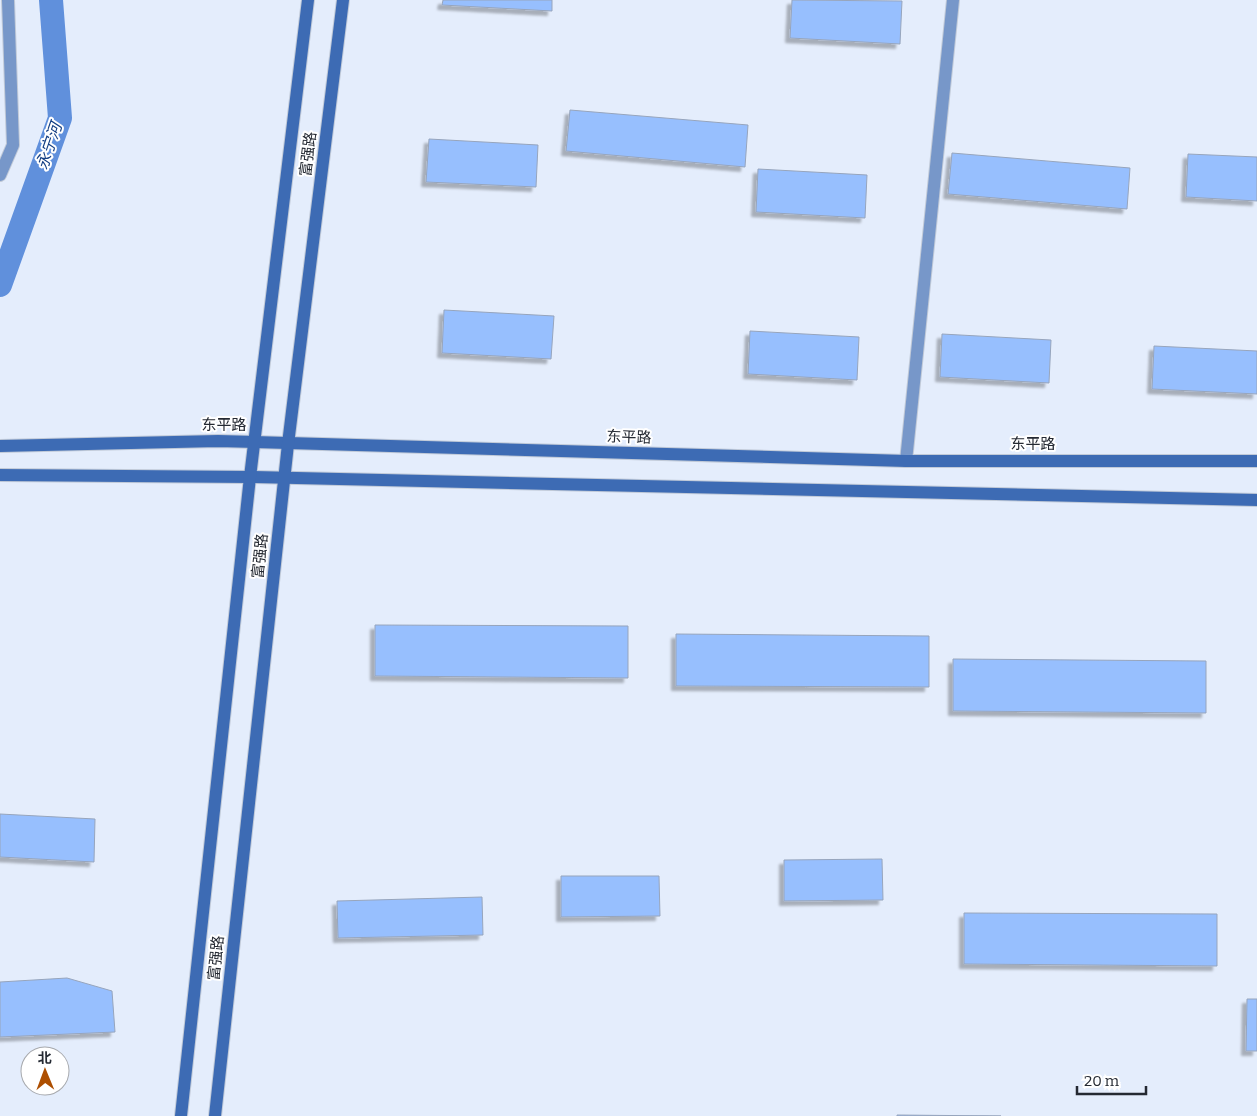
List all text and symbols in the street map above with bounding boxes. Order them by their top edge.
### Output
water label: 永宁河 [32,117,67,172]
street label: 富强路 [296,131,320,177]
street label: 东平路 [201,416,247,434]
street label: 东平路 [606,427,652,447]
street label: 东平路 [1010,435,1056,453]
street label: 富强路 [249,533,271,579]
street label: 富强路 [205,935,227,981]
north arrow [20,1046,70,1096]
text: 北 [38,1050,52,1067]
scale bar [1077,1064,1146,1096]
text: 20 m [1084,1072,1120,1090]

